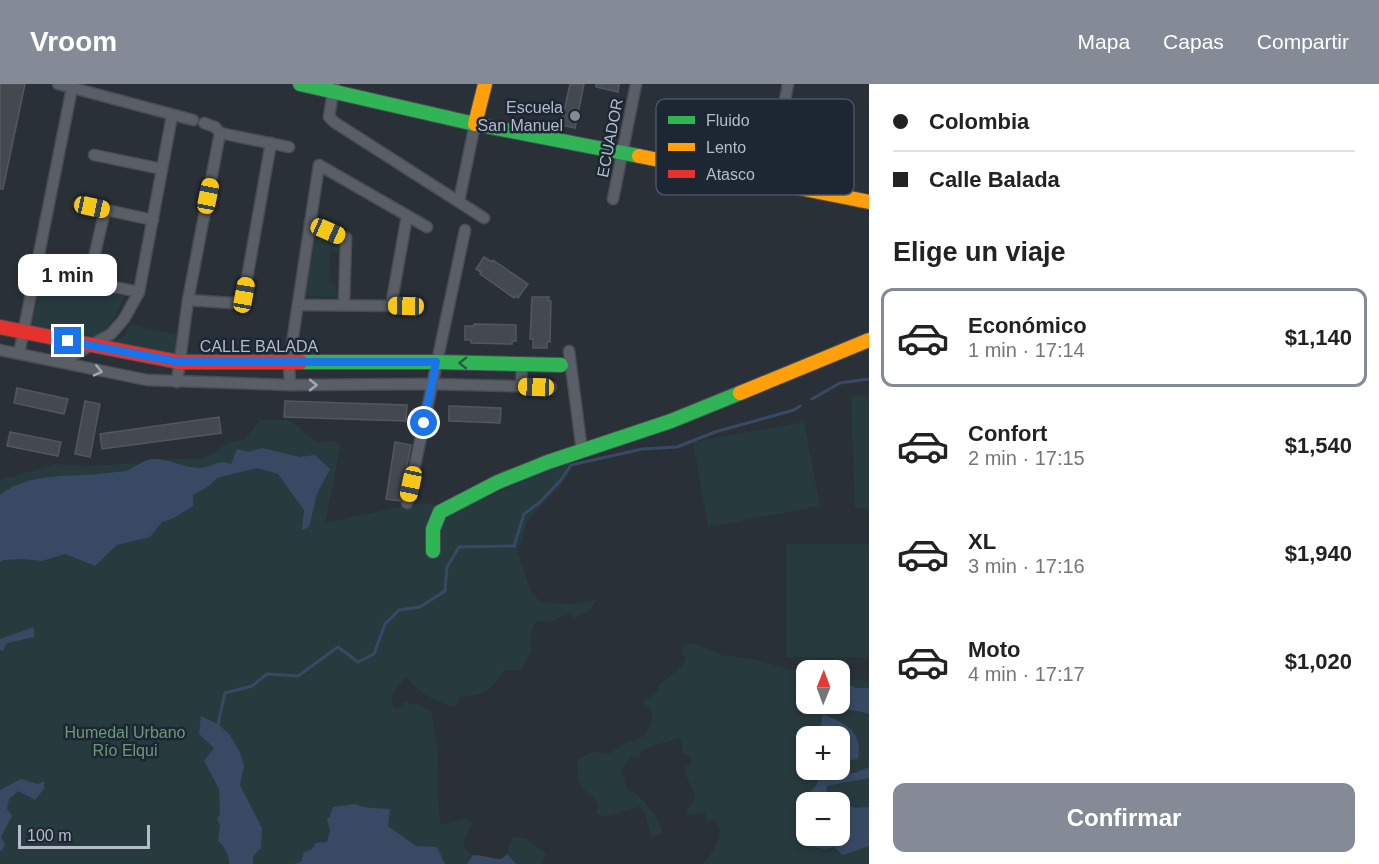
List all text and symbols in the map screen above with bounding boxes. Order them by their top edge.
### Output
text: Vroom [30,26,117,57]
text: Mapa [1078,30,1130,53]
text: Capas [1163,30,1224,53]
text: Compartir [1257,30,1349,53]
street label: ECUADOR [594,97,626,179]
place label: Escuela San Manuel [478,99,563,134]
legend [656,99,854,195]
marker: Escuela San Manuel [568,109,582,123]
text: Colombia [929,109,1029,134]
text: Fluido [706,112,750,129]
text: Lento [706,139,746,156]
text: Atasco [706,166,755,183]
text: Calle Balada [929,167,1060,192]
car [196,177,220,215]
car [73,194,111,220]
car [308,215,348,247]
text: Elige un viaje [893,237,1066,267]
callout: 1 min [19,254,118,296]
text: 1 min [41,264,94,286]
car [232,276,256,314]
car [388,297,424,315]
icon: car [896,311,950,365]
text: Económico [968,313,1087,338]
text: $1,140 [1285,325,1352,350]
route end [54,327,81,354]
street label: CALLE BALADA [200,338,318,355]
text: 1 min · 17:14 [968,339,1085,361]
one-way arrow [459,356,468,369]
one-way arrow [93,363,103,376]
car [518,377,554,397]
one-way arrow [309,378,318,391]
route start [410,409,437,436]
icon: car [896,419,950,473]
text: Confort [968,421,1047,446]
text: $1,540 [1285,433,1352,458]
text: 2 min · 17:15 [968,447,1085,469]
car [398,465,424,503]
icon: car [896,527,950,581]
text: XL [968,529,996,554]
text: $1,940 [1285,541,1352,566]
text: 3 min · 17:16 [968,555,1085,577]
icon: car [896,635,950,689]
text: Moto [968,637,1021,662]
text: $1,020 [1285,649,1352,674]
north arrow [796,660,850,714]
map controls [796,660,850,846]
text: 4 min · 17:17 [968,663,1085,685]
park label: Humedal Urbano Río Elqui [65,724,186,759]
button: + [796,726,850,780]
button: Confirmar [893,783,1355,852]
button: − [796,792,850,846]
scale bar [18,822,150,850]
text: 100 m [27,827,71,844]

